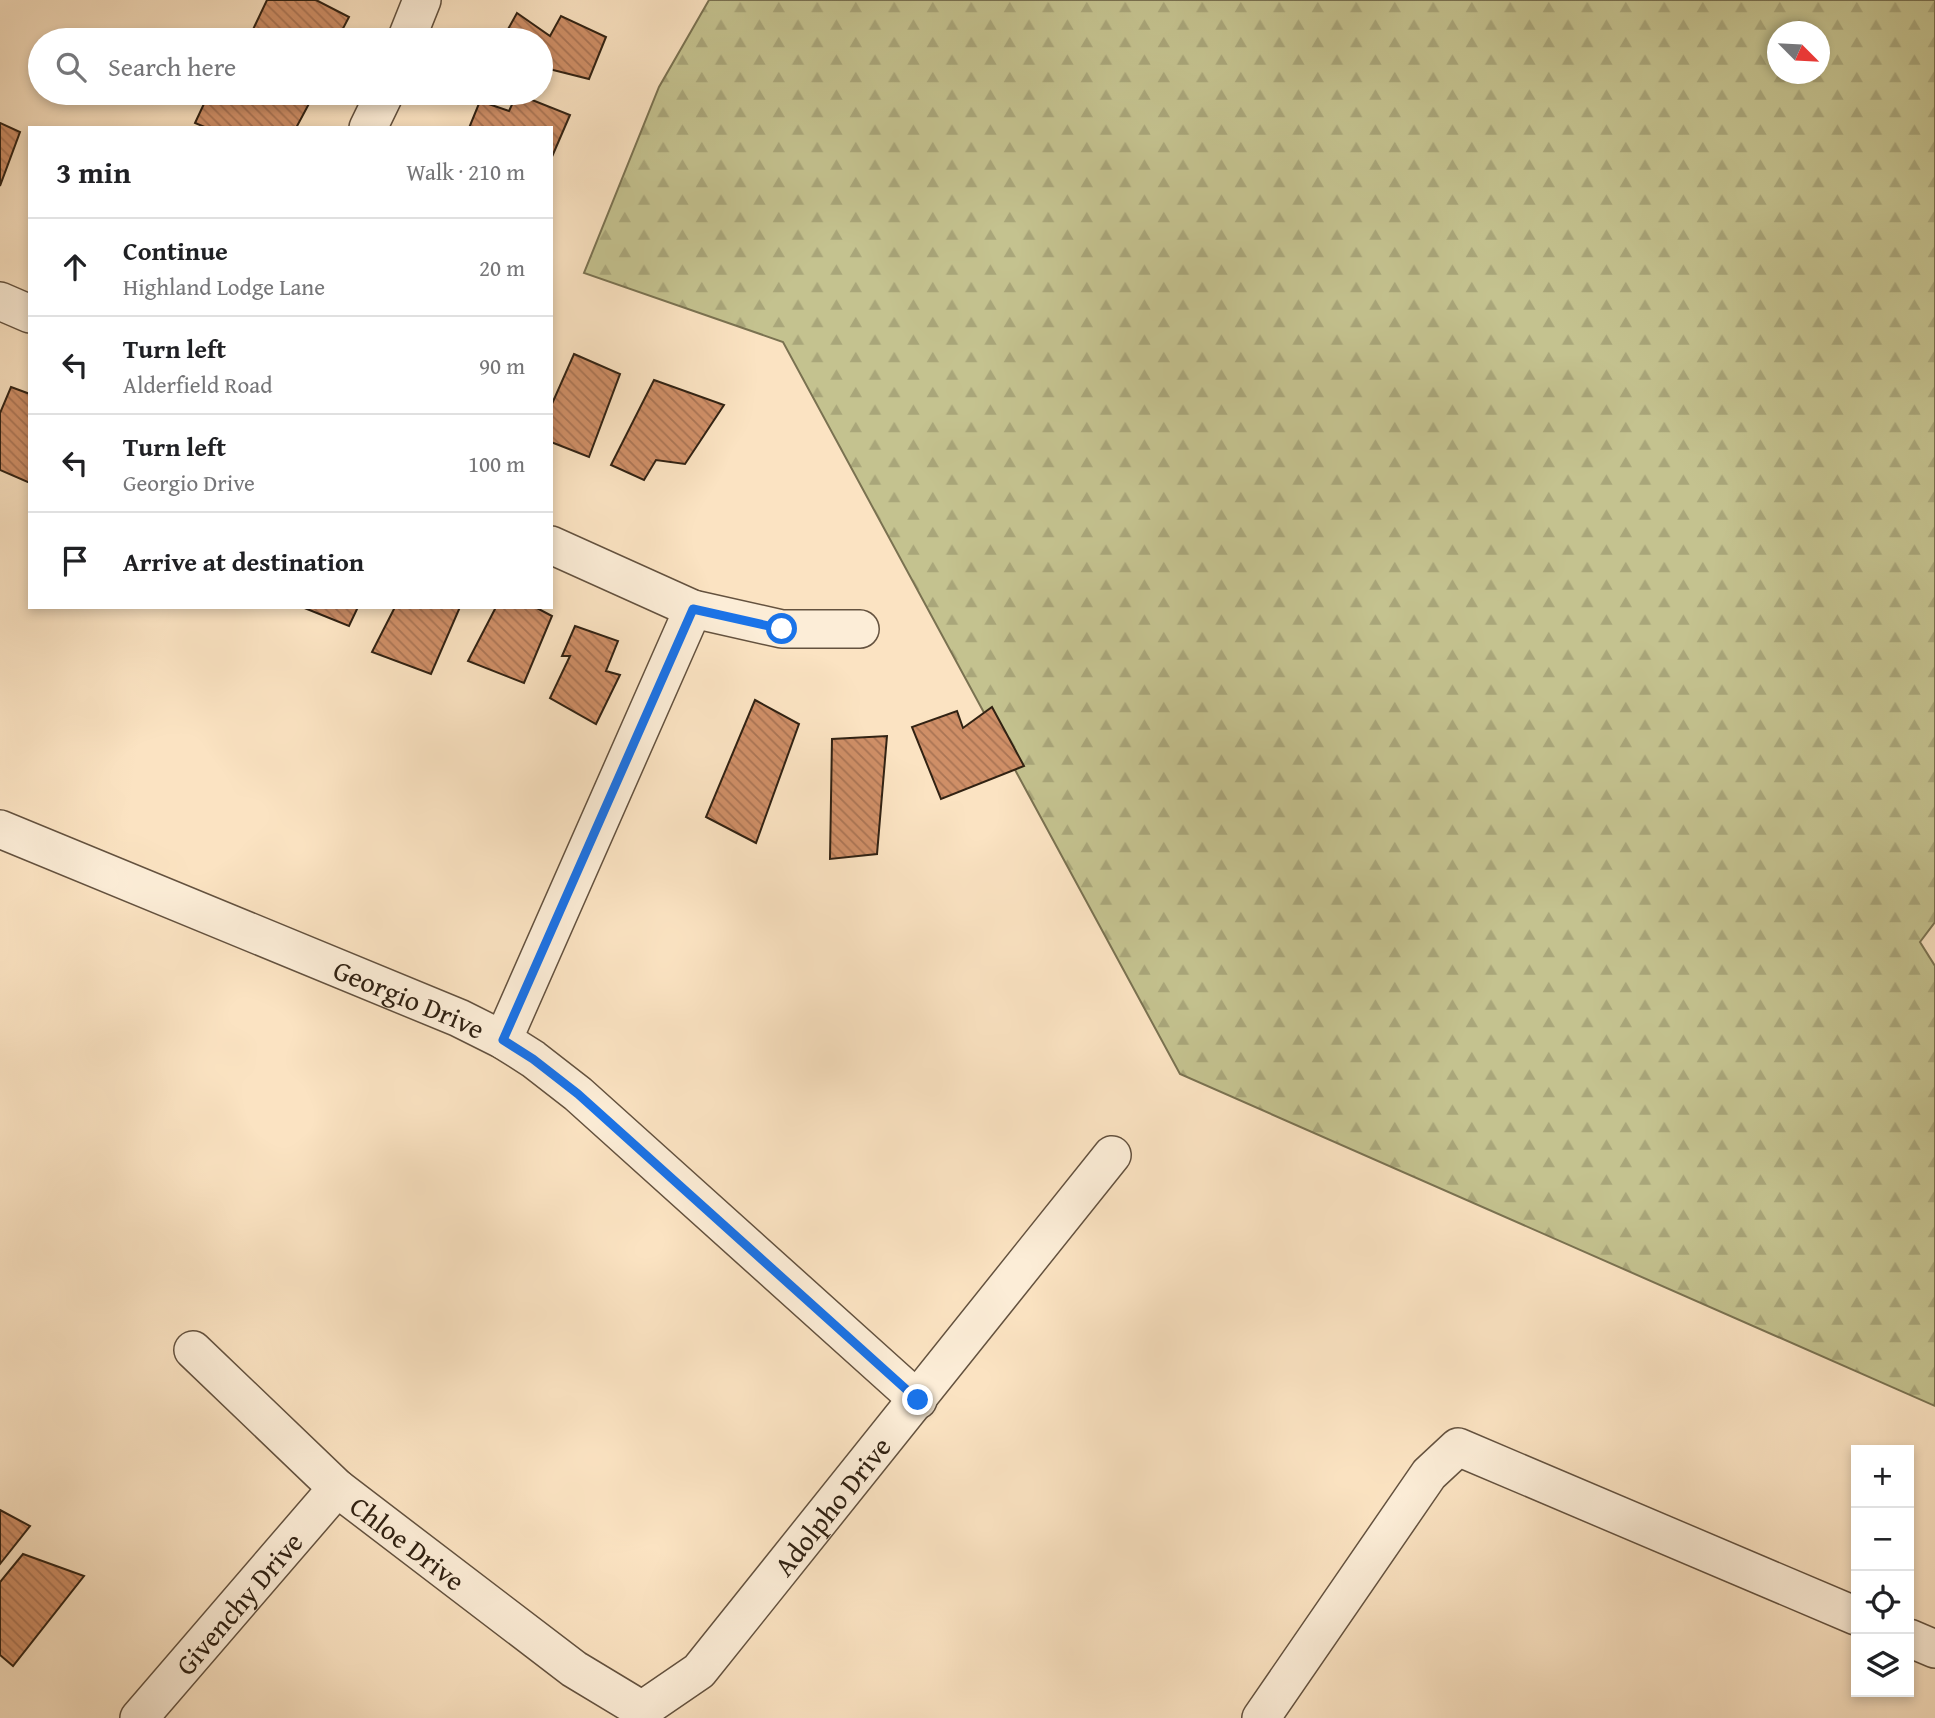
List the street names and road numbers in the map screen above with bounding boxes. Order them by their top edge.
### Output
street label: Georgio Drive [328,948,492,1048]
street label: Adolpho Drive [763,1427,900,1584]
street label: Chloe Drive [342,1485,474,1600]
street label: Givenchy Drive [165,1522,312,1683]

